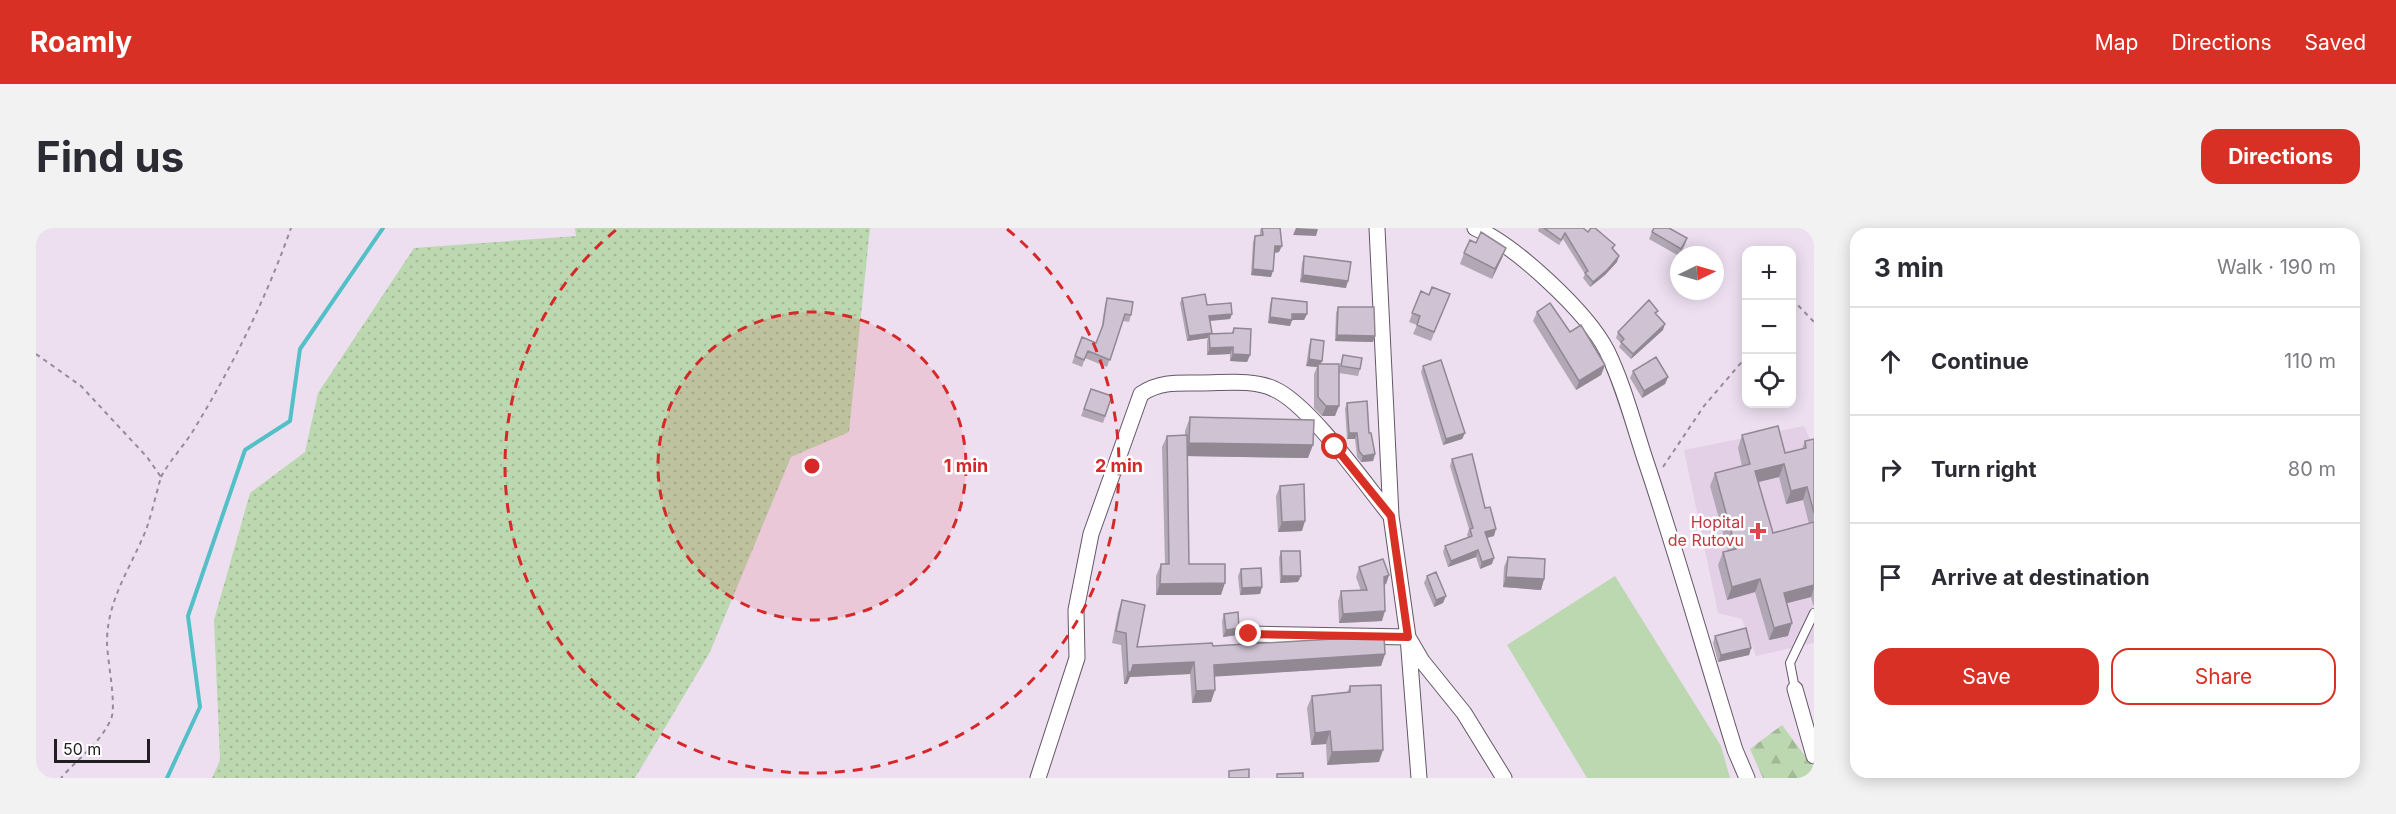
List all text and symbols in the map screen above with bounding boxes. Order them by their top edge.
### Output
text: Roamly [30,25,132,59]
text: Map [2095,30,2138,55]
text: Directions [2171,30,2272,55]
text: Saved [2305,30,2366,55]
button: Directions [2201,129,2360,184]
text: Find us [36,131,184,182]
north arrow [1670,246,1724,300]
map controls [1742,246,1796,408]
button: + [1742,246,1796,300]
text: 3 min [1874,252,1944,283]
text: Walk · 190 m [2217,255,2336,279]
button: − [1742,300,1796,354]
icon: ahead [1874,345,1907,378]
text: Continue [1931,348,2029,374]
text: 110 m [2284,349,2336,373]
button: locate [1742,354,1796,408]
route start [1321,433,1347,459]
icon: right [1874,453,1907,486]
text: 1 min [944,455,988,476]
text: 2 min [1095,455,1143,476]
centre of rings [802,456,822,476]
text: Turn right [1931,456,2037,482]
text: 80 m [2288,457,2336,481]
place label: Hopital de Rutovu [1668,512,1744,550]
marker: Hopital de Rutovu [1749,522,1767,540]
icon: arrive [1874,561,1907,594]
text: Arrive at destination [1931,564,2150,590]
route end [1235,620,1261,646]
button: Save [1874,648,2099,705]
button: Share [2111,648,2336,705]
scale bar [54,736,150,764]
text: 50 m [63,739,101,759]

